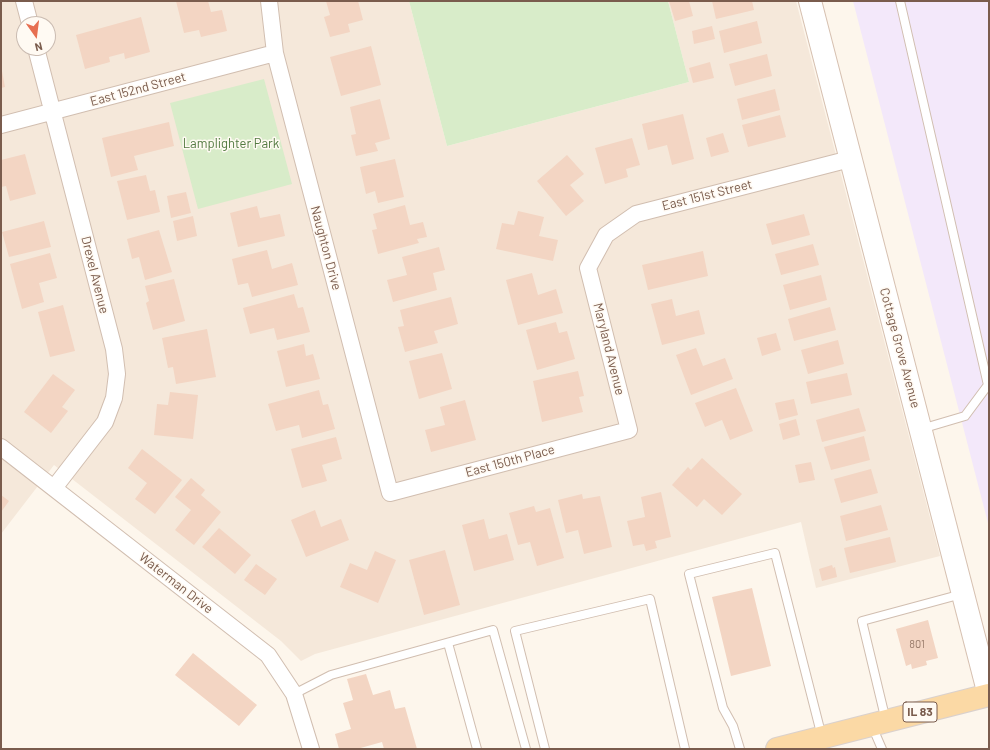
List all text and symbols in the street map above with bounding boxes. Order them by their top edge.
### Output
north arrow [16,16,56,56]
text: N [34,40,44,54]
street label: East 152nd Street [88,69,188,109]
park label: Lamplighter Park [183,136,279,152]
street label: East 151st Street [660,176,754,214]
street label: Naughton Drive [307,204,345,292]
street label: Drexel Avenue [78,235,112,315]
street label: Cottage Grove Avenue [876,286,924,410]
street label: Maryland Avenue [590,301,628,397]
street label: East 150th Place [464,442,556,480]
street label: Waterman Drive [136,549,216,617]
house number: 801 [909,637,925,651]
road number: IL 83 [903,702,937,722]

